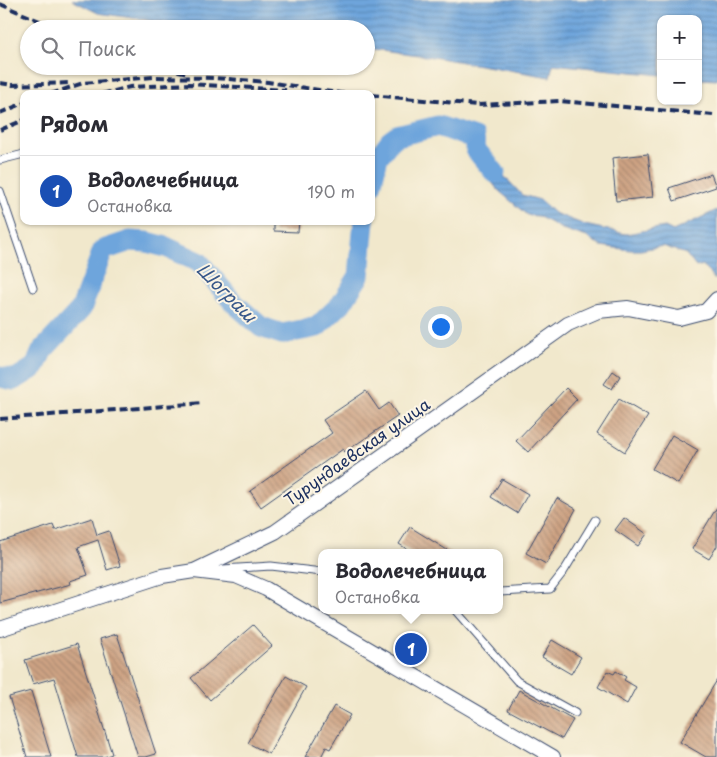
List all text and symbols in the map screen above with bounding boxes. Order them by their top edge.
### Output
map controls [657,15,702,105]
button: + [657,15,702,60]
search box [20,20,375,75]
icon: search [38,34,66,62]
text: Поиск [78,34,136,62]
button: − [657,60,702,105]
text: Рядом [40,107,108,139]
text: Водолечебница [87,165,239,193]
text: 1 [52,179,60,203]
text: 190 m [307,179,355,203]
text: Остановка [87,193,172,217]
water label: Шограш [191,256,264,329]
your location [428,314,454,340]
street label: Турундаевская улица [278,392,434,511]
popup [318,549,503,614]
text: Водолечебница [335,556,486,584]
text: Остановка [335,584,420,608]
pin: 1 [395,630,427,668]

